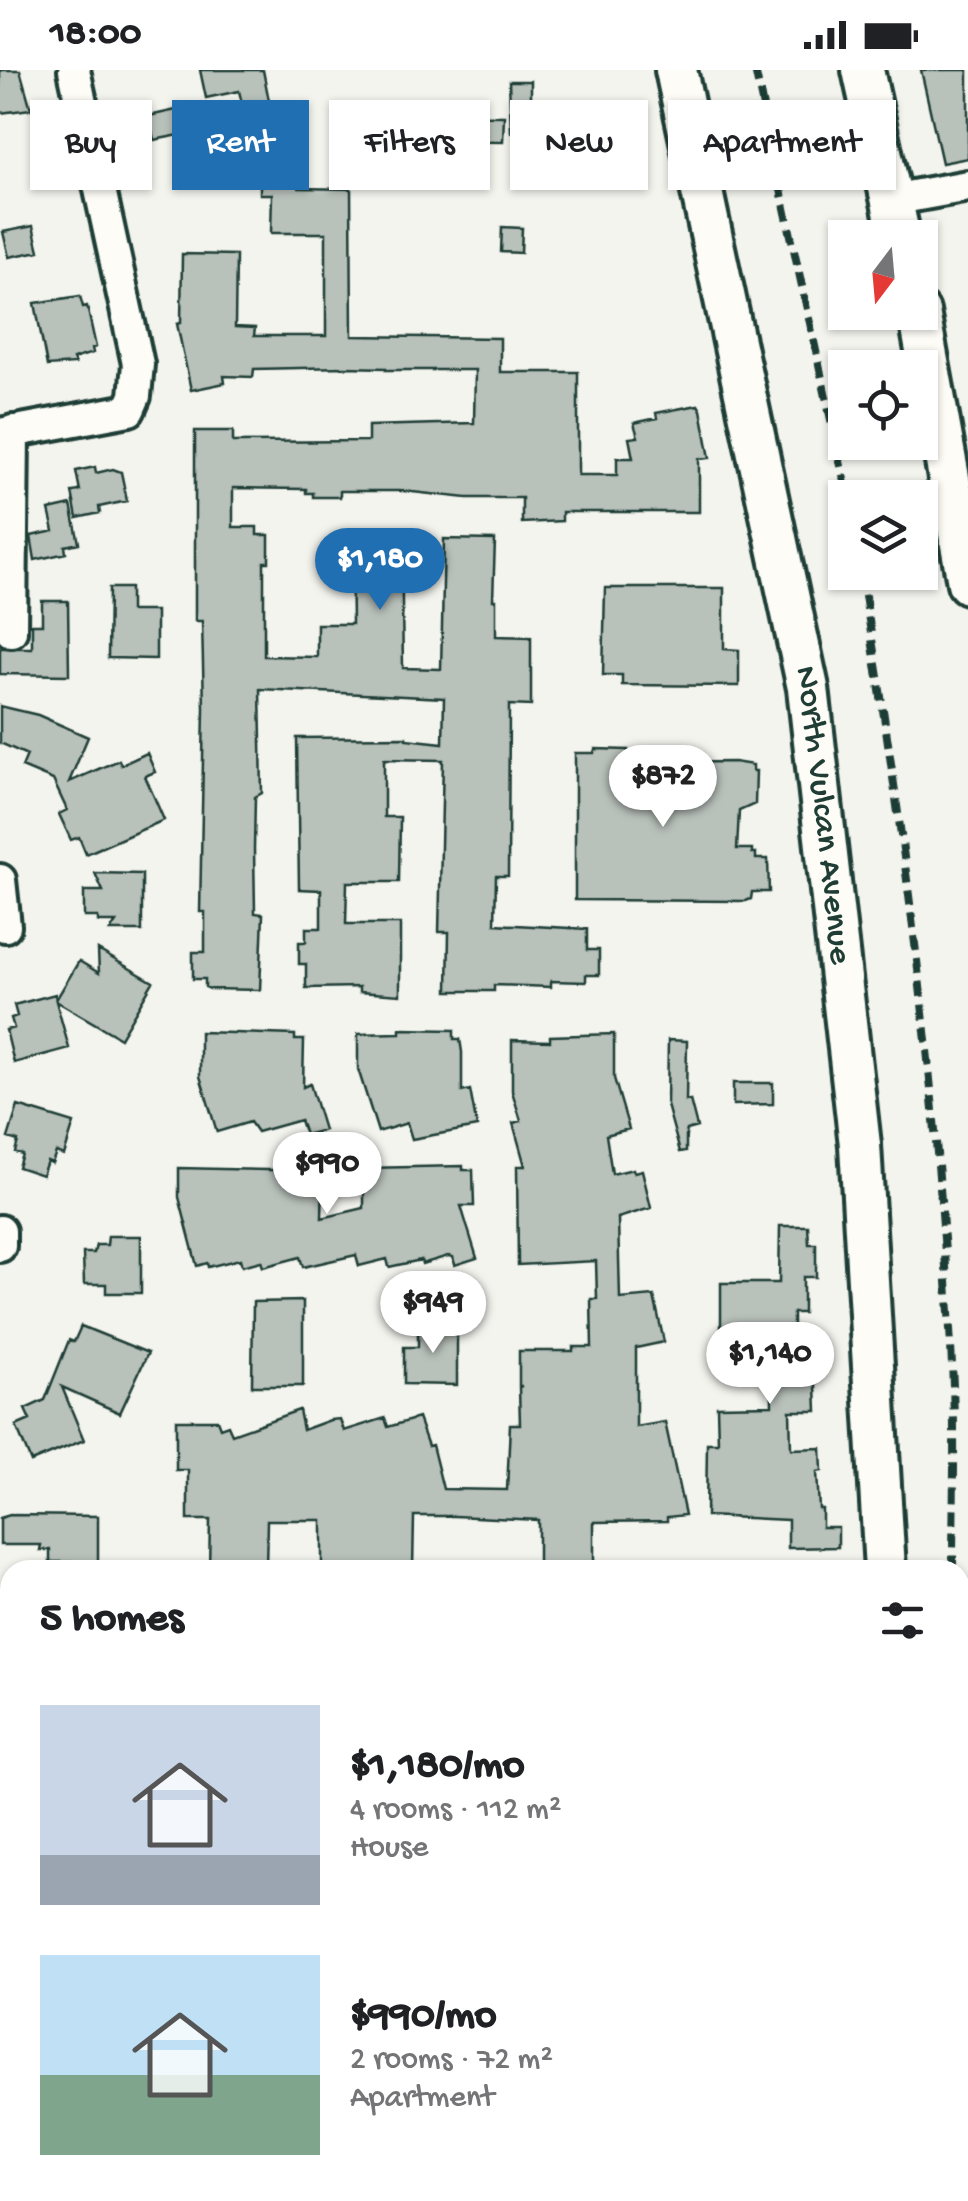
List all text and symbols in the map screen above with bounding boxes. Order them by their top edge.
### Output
text: 18:00 [50,13,141,57]
chip: Buy [30,100,152,190]
chip: Rent [172,100,309,190]
chip: Filters [329,100,490,190]
chip: New [510,100,648,190]
chip: Apartment [668,100,896,190]
north arrow [828,220,938,330]
map controls [828,220,938,590]
button: locate [828,350,938,460]
button: layers [828,480,938,590]
pin: $1,180 [299,528,461,613]
text: $1,180 [337,541,423,579]
street label: North Vulcan Avenue [783,662,860,968]
pin: $872 [604,745,722,830]
text: $872 [631,758,695,796]
pin: $990 [268,1132,386,1217]
text: $990 [295,1145,359,1183]
pin: $949 [374,1271,492,1356]
text: $949 [402,1284,464,1322]
pin: $1,140 [689,1322,851,1407]
text: $1,140 [728,1335,812,1373]
icon: filters [875,1593,930,1648]
text: 5 homes [40,1596,183,1645]
text: $1,180/mo [350,1743,525,1792]
icon: home [120,1745,240,1865]
text: 4 rooms · 112 m² [350,1792,561,1830]
text: House [350,1830,428,1868]
text: $990/mo [350,1993,497,2042]
icon: home [120,1995,240,2115]
text: 2 rooms · 72 m² [350,2042,553,2080]
text: Apartment [350,2080,494,2118]

